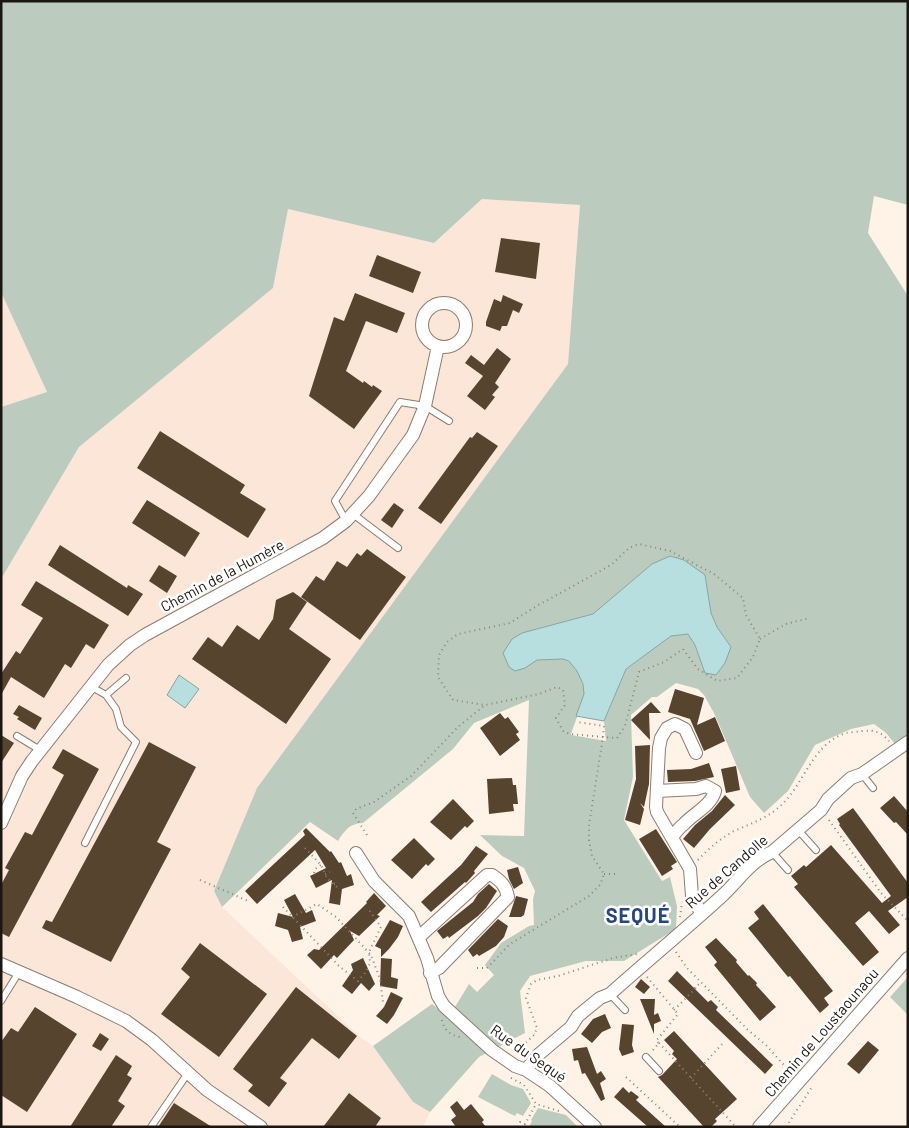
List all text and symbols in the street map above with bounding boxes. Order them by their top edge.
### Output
street label: Chemin de la Humère [157,535,287,615]
street label: Rue de Candolle [681,830,771,912]
district label: SEQUÉ [606,903,670,927]
street label: Chemin de Loustaounaou [760,964,882,1100]
street label: Rue du Sequé [488,1020,570,1086]

